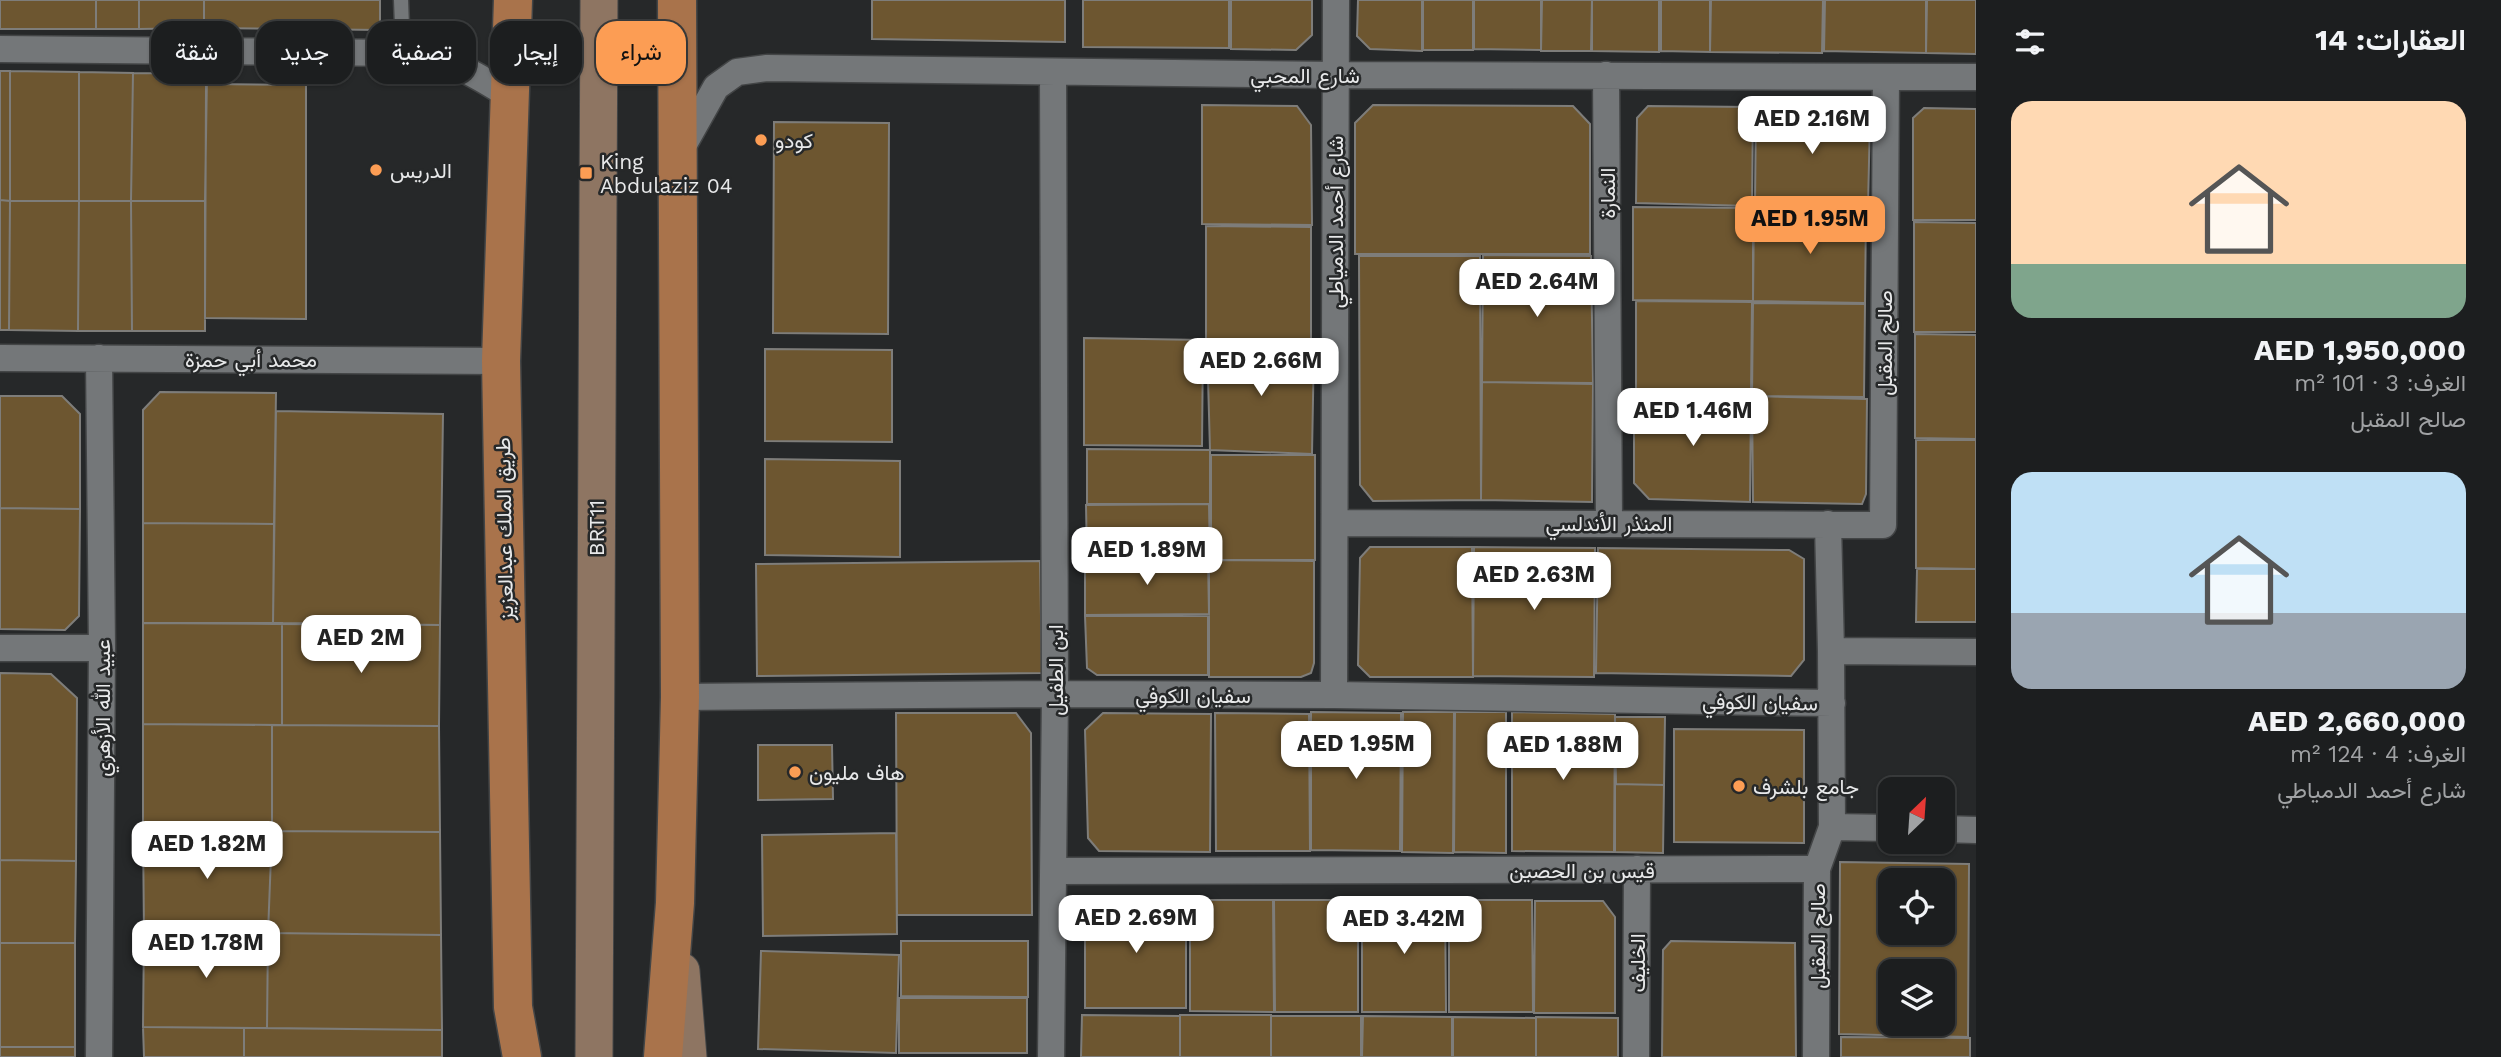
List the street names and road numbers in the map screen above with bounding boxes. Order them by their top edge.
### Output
street label: شارع المحبي [1250,63,1360,93]
street label: شارع أحمد الدمياطي [1323,136,1353,308]
street label: النمارة [1595,168,1621,218]
street label: صالح المقبل [1872,290,1899,396]
street label: محمد أبي حمزة [185,347,317,377]
street label: طريق الملك عبدالعزيز [490,437,519,622]
street label: BRT11 [584,500,609,556]
street label: المنذر الأندلسي [1546,511,1672,541]
street label: ابن الطفيل [1043,624,1068,716]
street label: عبيد الله الأزهري [90,639,120,777]
street label: سفيان الكوفي [1135,683,1251,713]
street label: سفيان الكوفي [1702,688,1818,721]
street label: قيس بن الحصين [1509,858,1655,883]
street label: صالح المقبل [1805,883,1832,989]
street label: الخليف [1625,933,1650,993]

